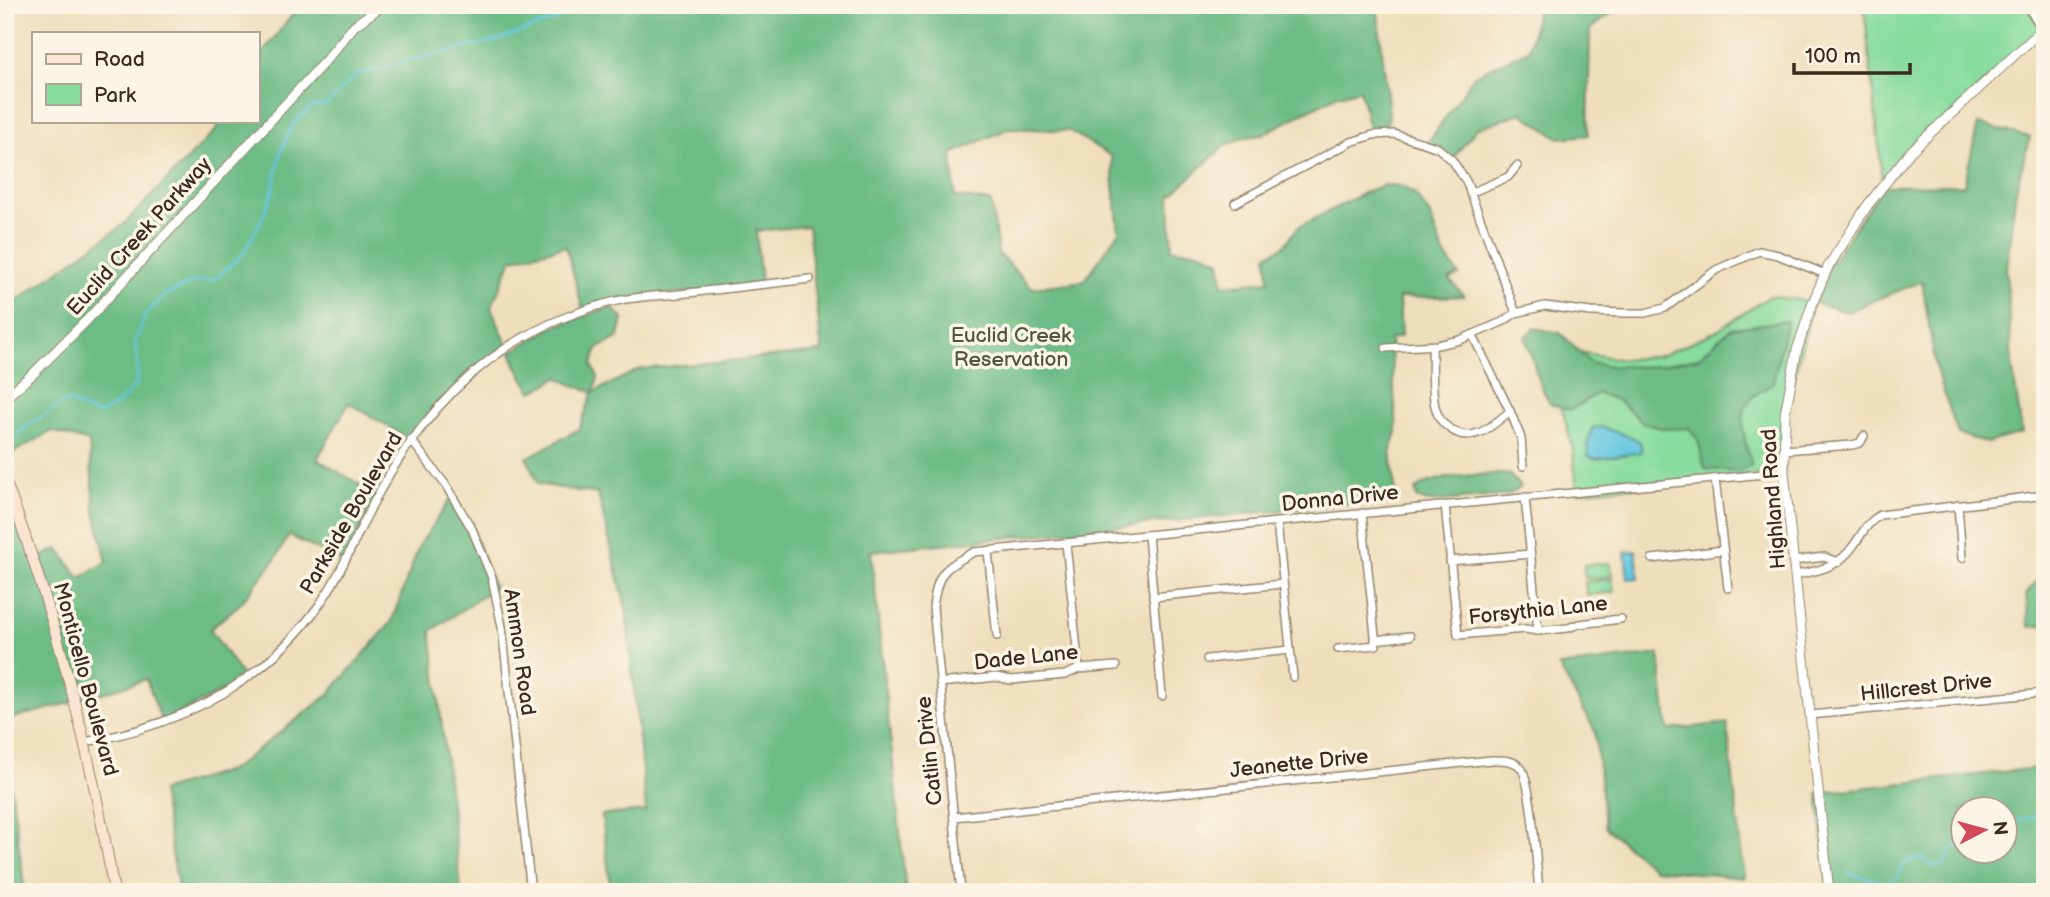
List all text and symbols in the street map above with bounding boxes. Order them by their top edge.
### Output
legend [32,32,259,122]
scale bar [1794,32,1910,76]
text: 100 m [1805,44,1861,69]
text: Road [94,47,145,72]
text: Park [94,83,137,108]
street label: Euclid Creek Parkway [62,152,217,320]
park label: Euclid Creek Reservation [951,323,1072,372]
street label: Parkside Boulevard [295,428,408,599]
street label: Highland Road [1756,428,1791,570]
street label: Donna Drive [1280,480,1400,517]
street label: Monticello Boulevard [48,580,123,779]
street label: Ammon Road [498,587,541,717]
street label: Forsythia Lane [1467,591,1609,630]
street label: Dade Lane [973,640,1079,675]
street label: Hillcrest Drive [1859,668,1993,707]
street label: Catlin Drive [911,695,948,807]
street label: Jeanette Drive [1229,744,1369,783]
north arrow [1948,796,2018,866]
text: N [1987,820,2012,837]

